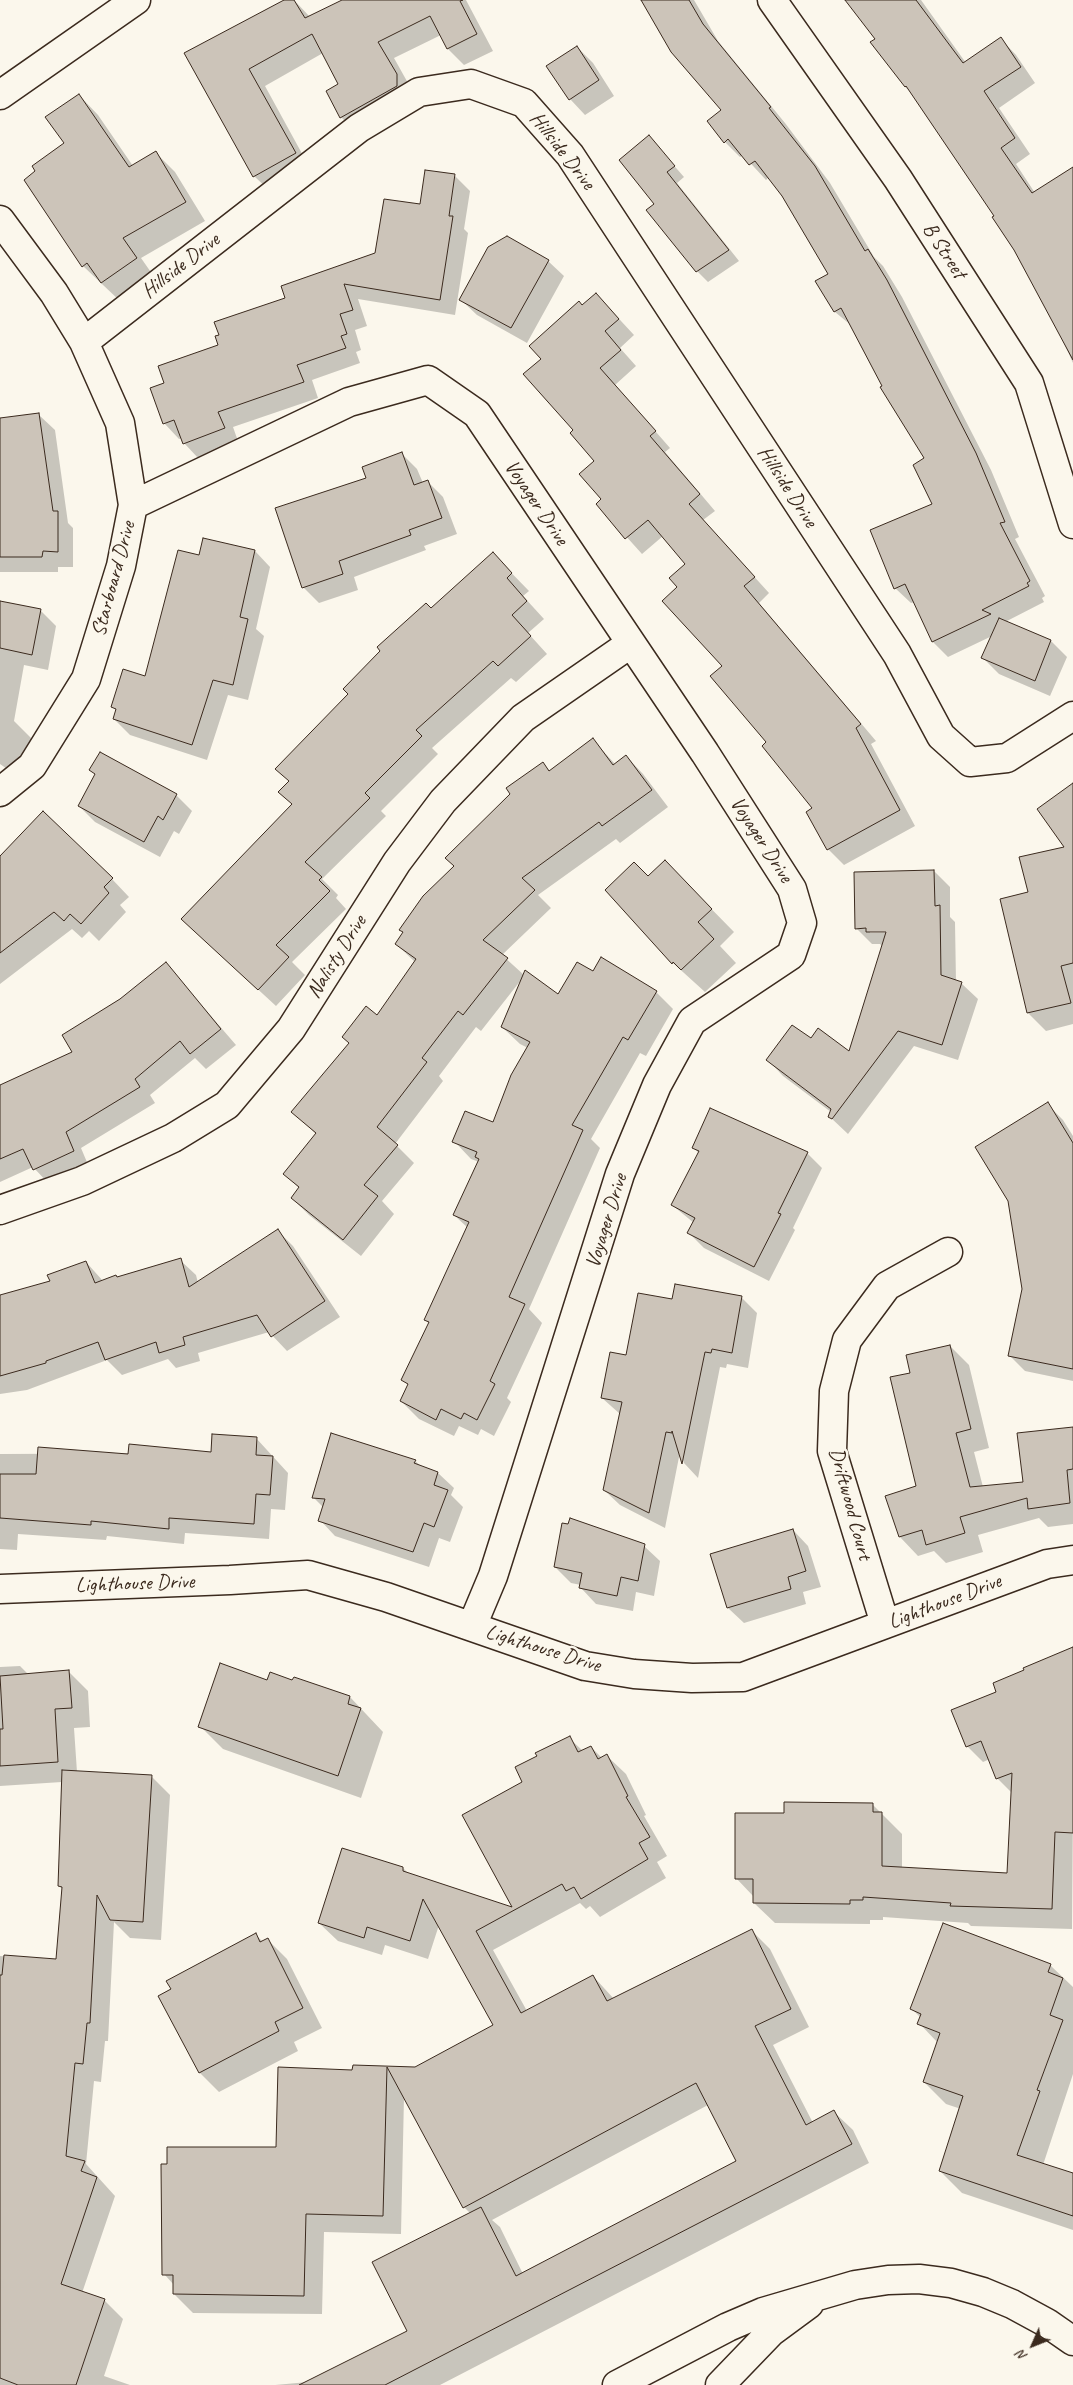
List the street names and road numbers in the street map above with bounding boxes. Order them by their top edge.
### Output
street label: Hillside Drive [524,107,600,195]
street label: B Street [917,218,971,284]
street label: Hillside Drive [137,228,225,304]
street label: Hillside Drive [751,442,823,532]
street label: Voyager Drive [498,456,574,550]
street label: Starboard Drive [87,519,141,639]
street label: Voyager Drive [724,792,798,888]
street label: Nalisty Drive [302,911,372,1003]
street label: Voyager Drive [581,1171,633,1271]
street label: Driftwood Court [823,1445,877,1563]
street label: Lighthouse Drive [75,1569,195,1599]
street label: Lighthouse Drive [885,1569,1005,1635]
street label: Lighthouse Drive [483,1620,603,1678]

